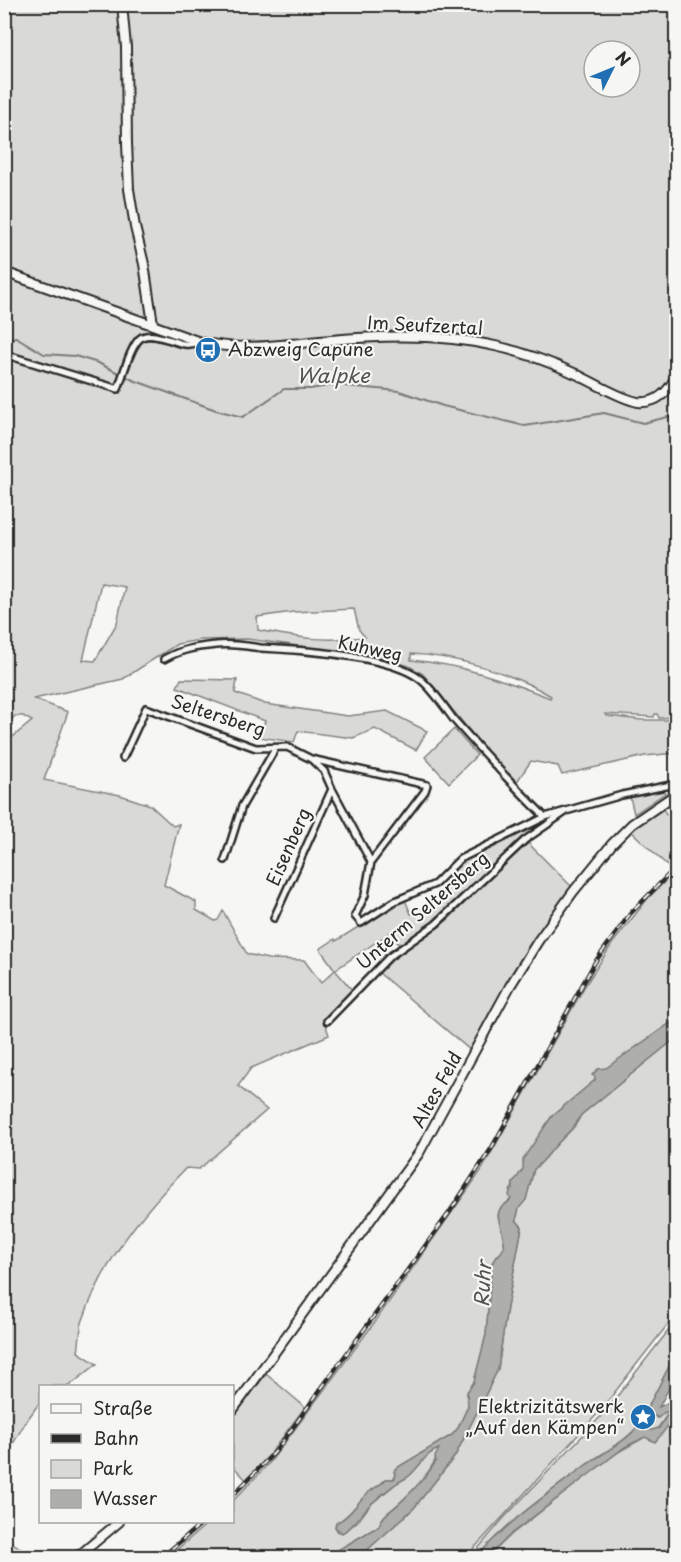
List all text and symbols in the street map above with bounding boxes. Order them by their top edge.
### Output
north arrow [582,39,642,99]
text: N [611,45,637,71]
street label: Im Seufzertal [366,308,484,341]
bus stop icon: Abzweig Capune [193,335,223,365]
place label: Abzweig Capune [228,335,374,362]
water label: Walpke [296,360,371,390]
street label: Kuhweg [336,628,405,668]
street label: Seltersberg [168,687,269,743]
street label: Eisenberg [258,803,317,890]
street label: Unterm Seltersberg [350,845,494,975]
street label: Altes Feld [404,1046,468,1132]
water label: Ruhr [466,1258,498,1308]
legend [39,1385,234,1523]
place label: Elektrizitätswerk „Auf den Kämpen“ [466,1392,625,1440]
text: Straße [93,1394,153,1421]
place icon: Elektrizitätswerk „Auf den Kämpen“ [628,1402,658,1432]
text: Bahn [93,1424,139,1451]
text: Park [93,1454,133,1481]
text: Wasser [93,1484,158,1511]

